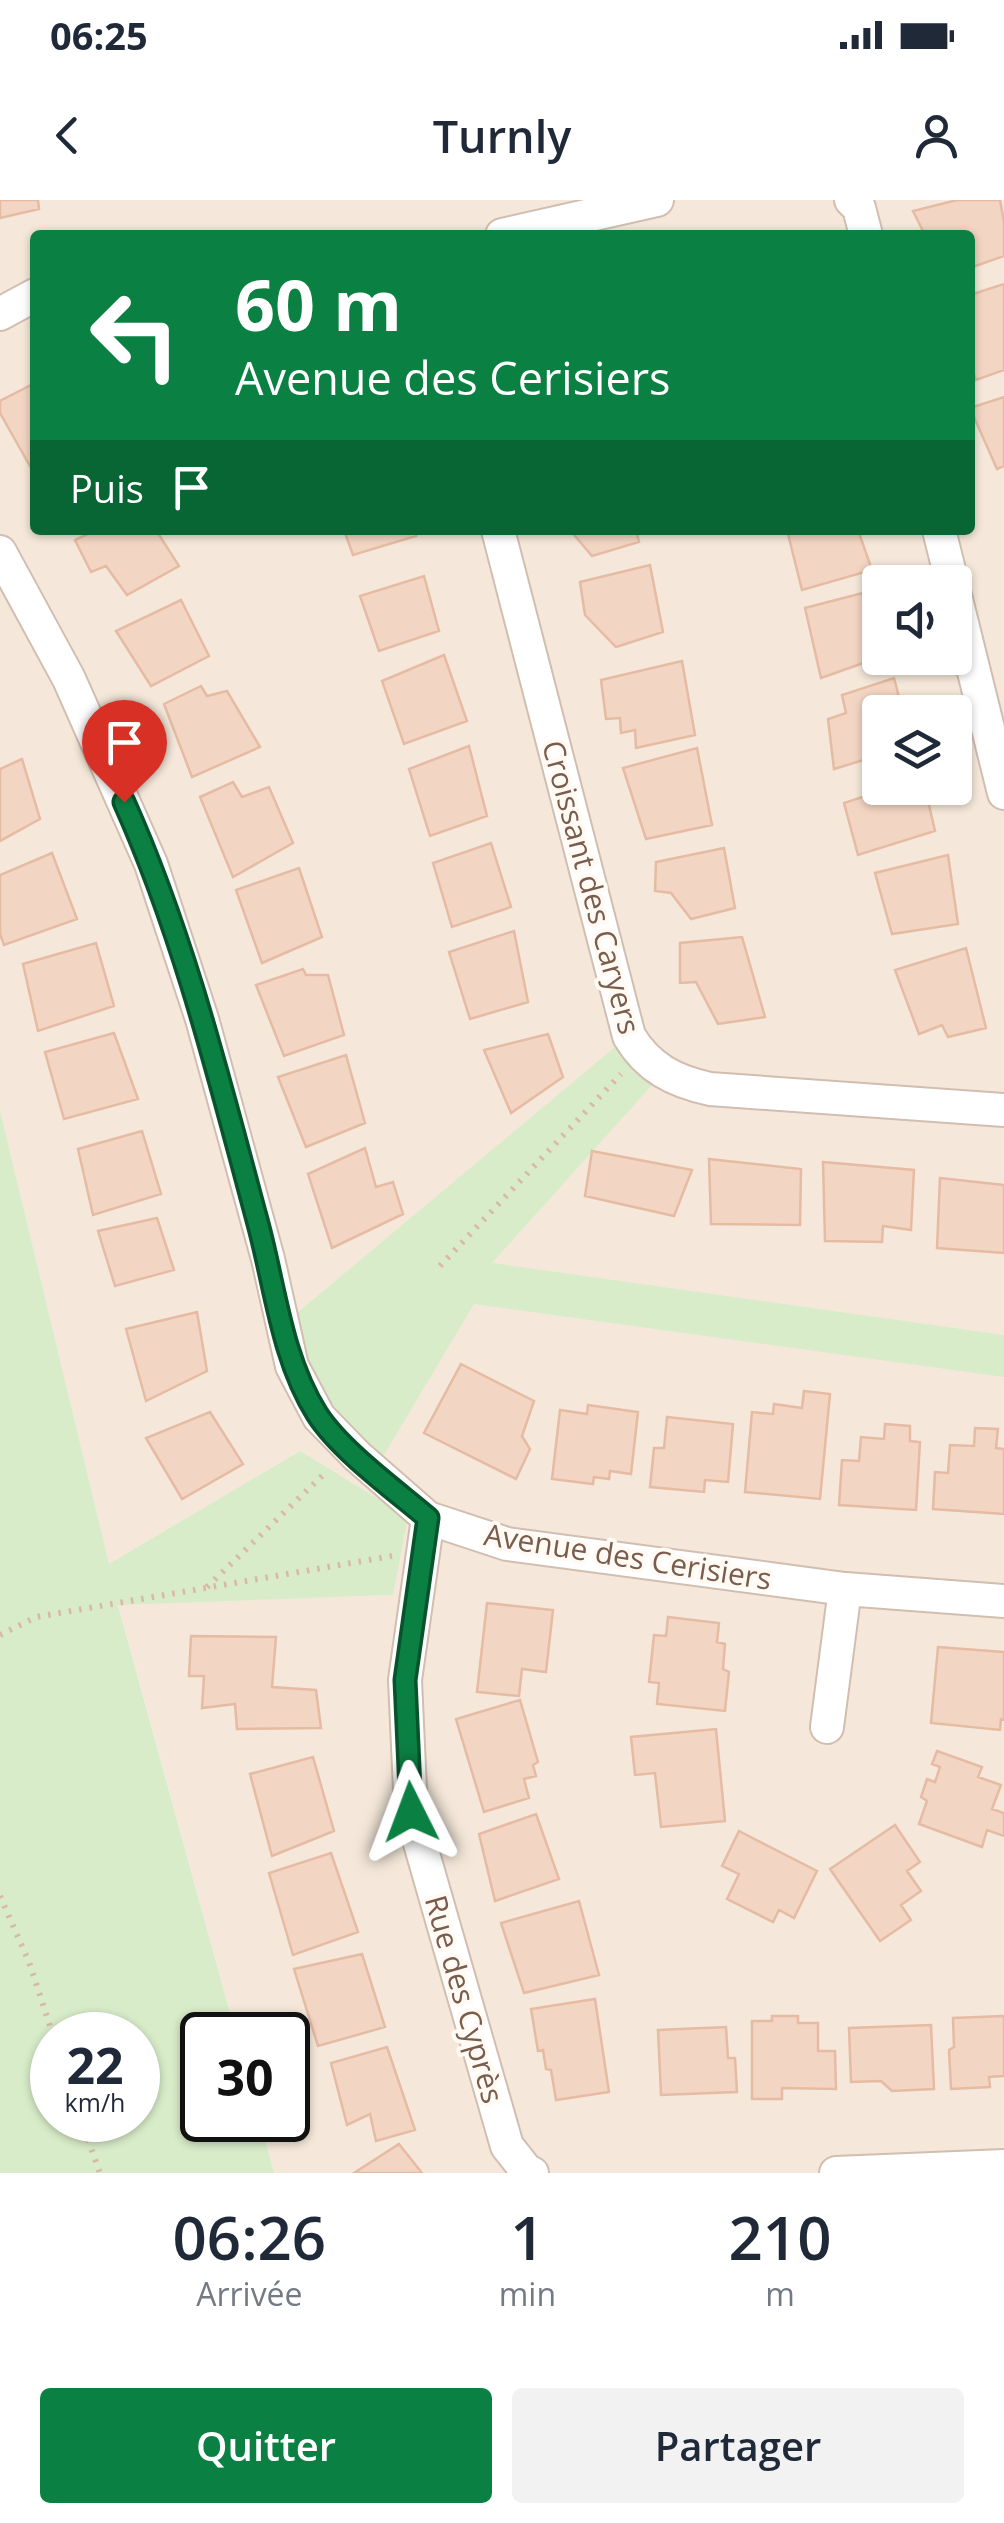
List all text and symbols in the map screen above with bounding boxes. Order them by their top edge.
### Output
text: 06:25 [50,9,148,61]
text: Turnly [433,105,571,166]
icon: back [40,108,95,163]
icon: person [909,108,964,163]
text: 60 m [235,256,402,352]
icon: left [70,270,200,400]
text: Avenue des Cerisiers [235,347,671,408]
icon: arrive [164,460,219,515]
text: Puis [70,462,144,514]
map controls [862,565,972,805]
button: sound [862,565,972,675]
button: layers [862,695,972,805]
pin [82,700,167,803]
icon: arrive [97,715,152,770]
street label: Croissant des Caryers [533,736,651,1038]
street label: Avenue des Cerisiers [481,1513,775,1599]
position arrow [359,1760,463,1864]
street label: Rue des Cyprès [416,1890,514,2108]
speed limit sign: 30 [180,2012,310,2142]
text: 22 [66,2031,124,2099]
text: km/h [65,2085,125,2119]
text: 06:26 [173,2196,326,2278]
text: 1 [510,2196,545,2278]
text: 210 [729,2196,831,2278]
text: Arrivée [196,2272,303,2315]
text: min [499,2272,556,2315]
text: m [765,2272,795,2315]
button: Quitter [40,2388,492,2503]
button: Partager [512,2388,964,2503]

